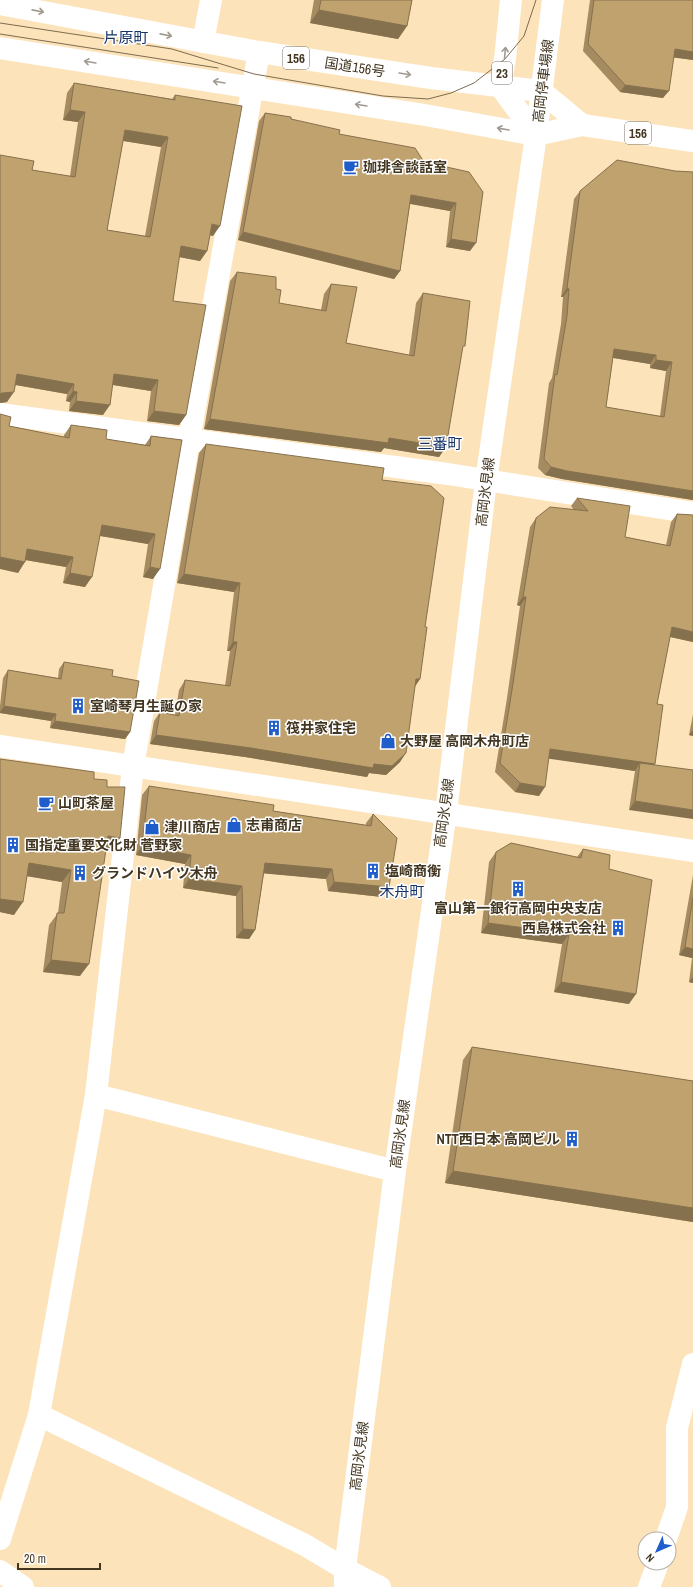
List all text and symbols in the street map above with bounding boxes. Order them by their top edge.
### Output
one-way arrow [31,7,44,15]
district label: 片原町 [103,27,149,48]
one-way arrow [159,32,172,40]
street label: 高岡停車場線 [529,38,557,124]
road number: 156 [283,47,309,69]
one-way arrow [502,47,509,60]
street label: 国道156号 [323,53,387,81]
one-way arrow [84,58,97,66]
road number: 23 [492,62,512,84]
one-way arrow [398,70,411,78]
one-way arrow [213,78,226,86]
one-way arrow [355,100,368,108]
road number: 156 [625,122,651,144]
one-way arrow [497,125,510,133]
cafe icon: 珈琲舎談話室 [342,158,360,176]
place label: 珈琲舎談話室 [363,158,447,176]
district label: 三番町 [417,433,463,454]
street label: 高岡氷見線 [472,456,498,528]
building icon: 室崎琴月生誕の家 [69,697,87,715]
place label: 室崎琴月生誕の家 [90,697,202,715]
building icon: 筏井家住宅 [265,719,283,737]
place label: 筏井家住宅 [286,719,356,737]
shop icon: 大野屋 高岡木舟町店 [379,732,397,750]
place label: 大野屋 高岡木舟町店 [400,732,529,750]
street label: 高岡氷見線 [430,777,458,849]
cafe icon: 山町茶屋 [37,794,55,812]
place label: 山町茶屋 [58,794,114,812]
shop icon: 志甫商店 [225,816,243,834]
place label: 志甫商店 [246,816,302,834]
shop icon: 津川商店 [143,818,161,836]
place label: 津川商店 [164,818,220,836]
building icon: 国指定重要文化財 菅野家 [4,836,22,854]
place label: 国指定重要文化財 菅野家 [25,836,182,854]
building icon: 塩崎商衡 [364,862,382,880]
place label: 塩崎商衡 [385,862,441,880]
building icon: グランドハイツ木舟 [71,864,89,882]
place label: グランドハイツ木舟 [92,864,218,882]
building icon: 富山第一銀行高岡中央支店 [509,880,527,898]
district label: 木舟町 [379,881,425,902]
place label: 富山第一銀行高岡中央支店 [434,899,602,917]
place label: 西島株式会社 [522,919,606,937]
building icon: 西島株式会社 [609,919,627,937]
street label: 高岡氷見線 [386,1098,414,1170]
place label: NTT西日本 高岡ビル [436,1130,560,1148]
building icon: NTT西日本 高岡ビル [563,1130,581,1148]
street label: 高岡氷見線 [346,1420,372,1492]
north arrow [637,1531,677,1571]
scale bar [18,1545,100,1571]
text: 20 m [24,1551,46,1567]
text: N [643,1551,657,1565]

